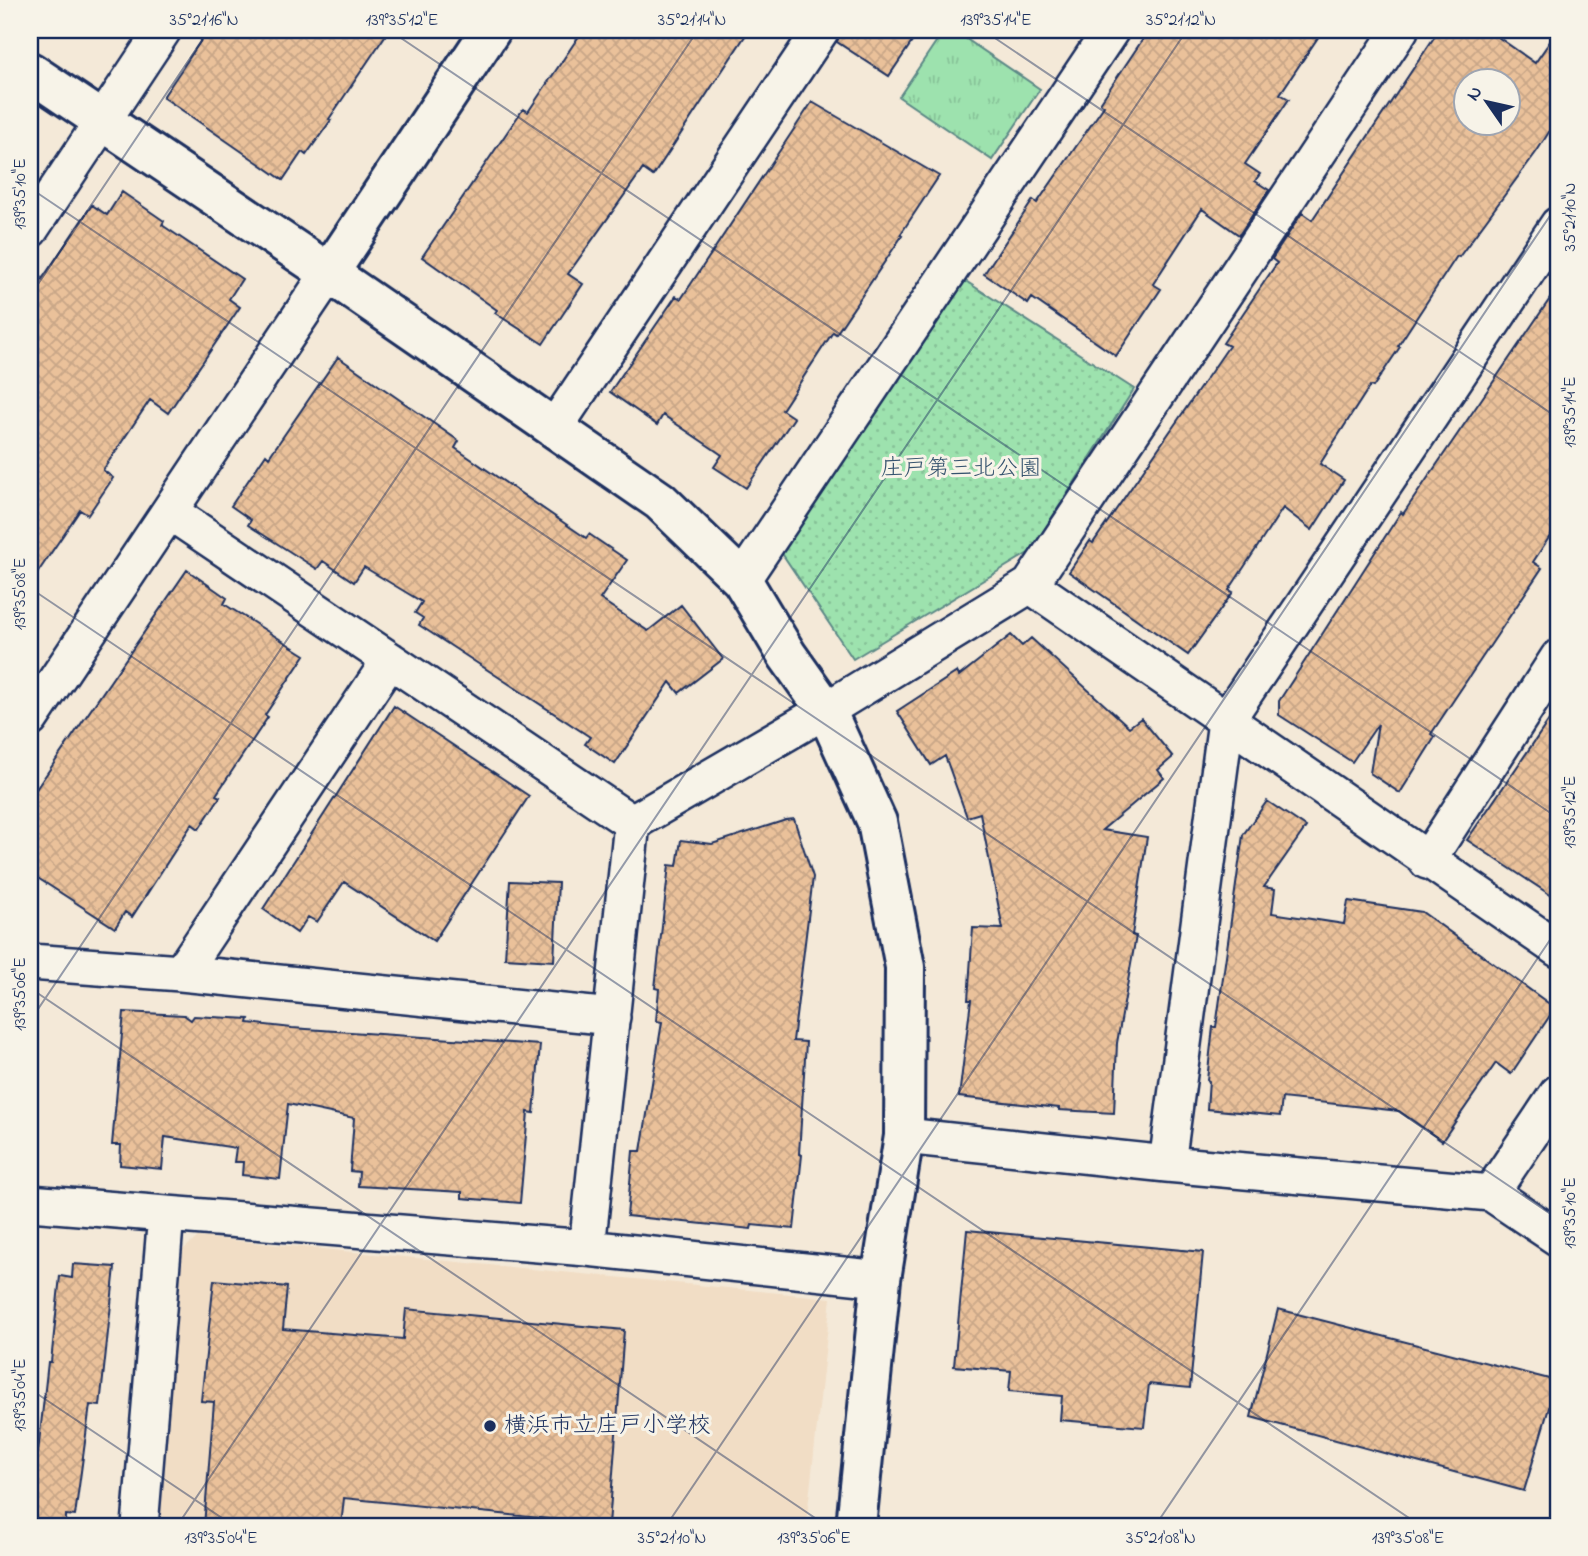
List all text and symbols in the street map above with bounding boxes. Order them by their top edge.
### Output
text: 35°21'16"N [169,8,239,34]
text: 139°35'12"E [366,8,438,34]
text: 35°21'14"N [658,8,726,34]
text: 139°35'14"E [960,8,1032,34]
text: 35°21'12"N [1146,8,1216,34]
north arrow [1452,66,1522,136]
text: N [1460,81,1490,107]
text: 139°35'10"E [8,158,34,230]
text: 35°21'10"N [1558,183,1584,251]
text: 139°35'14"E [1558,376,1584,448]
park label: 庄戸第三北公園 [881,453,1042,486]
text: 139°35'08"E [8,558,34,630]
text: 139°35'12"E [1558,776,1584,848]
text: 139°35'06"E [8,957,34,1031]
text: 139°35'10"E [1558,1177,1584,1249]
text: 139°35'04"E [8,1358,34,1432]
place label: 横浜市立庄戸小学校 [504,1410,711,1443]
marker: 横浜市立庄戸小学校 [482,1418,498,1434]
text: 139°35'04"E [184,1526,258,1552]
text: 35°21'10"N [638,1526,706,1552]
text: 139°35'06"E [777,1526,851,1552]
text: 35°21'08"N [1126,1526,1196,1552]
text: 139°35'08"E [1372,1526,1444,1552]

